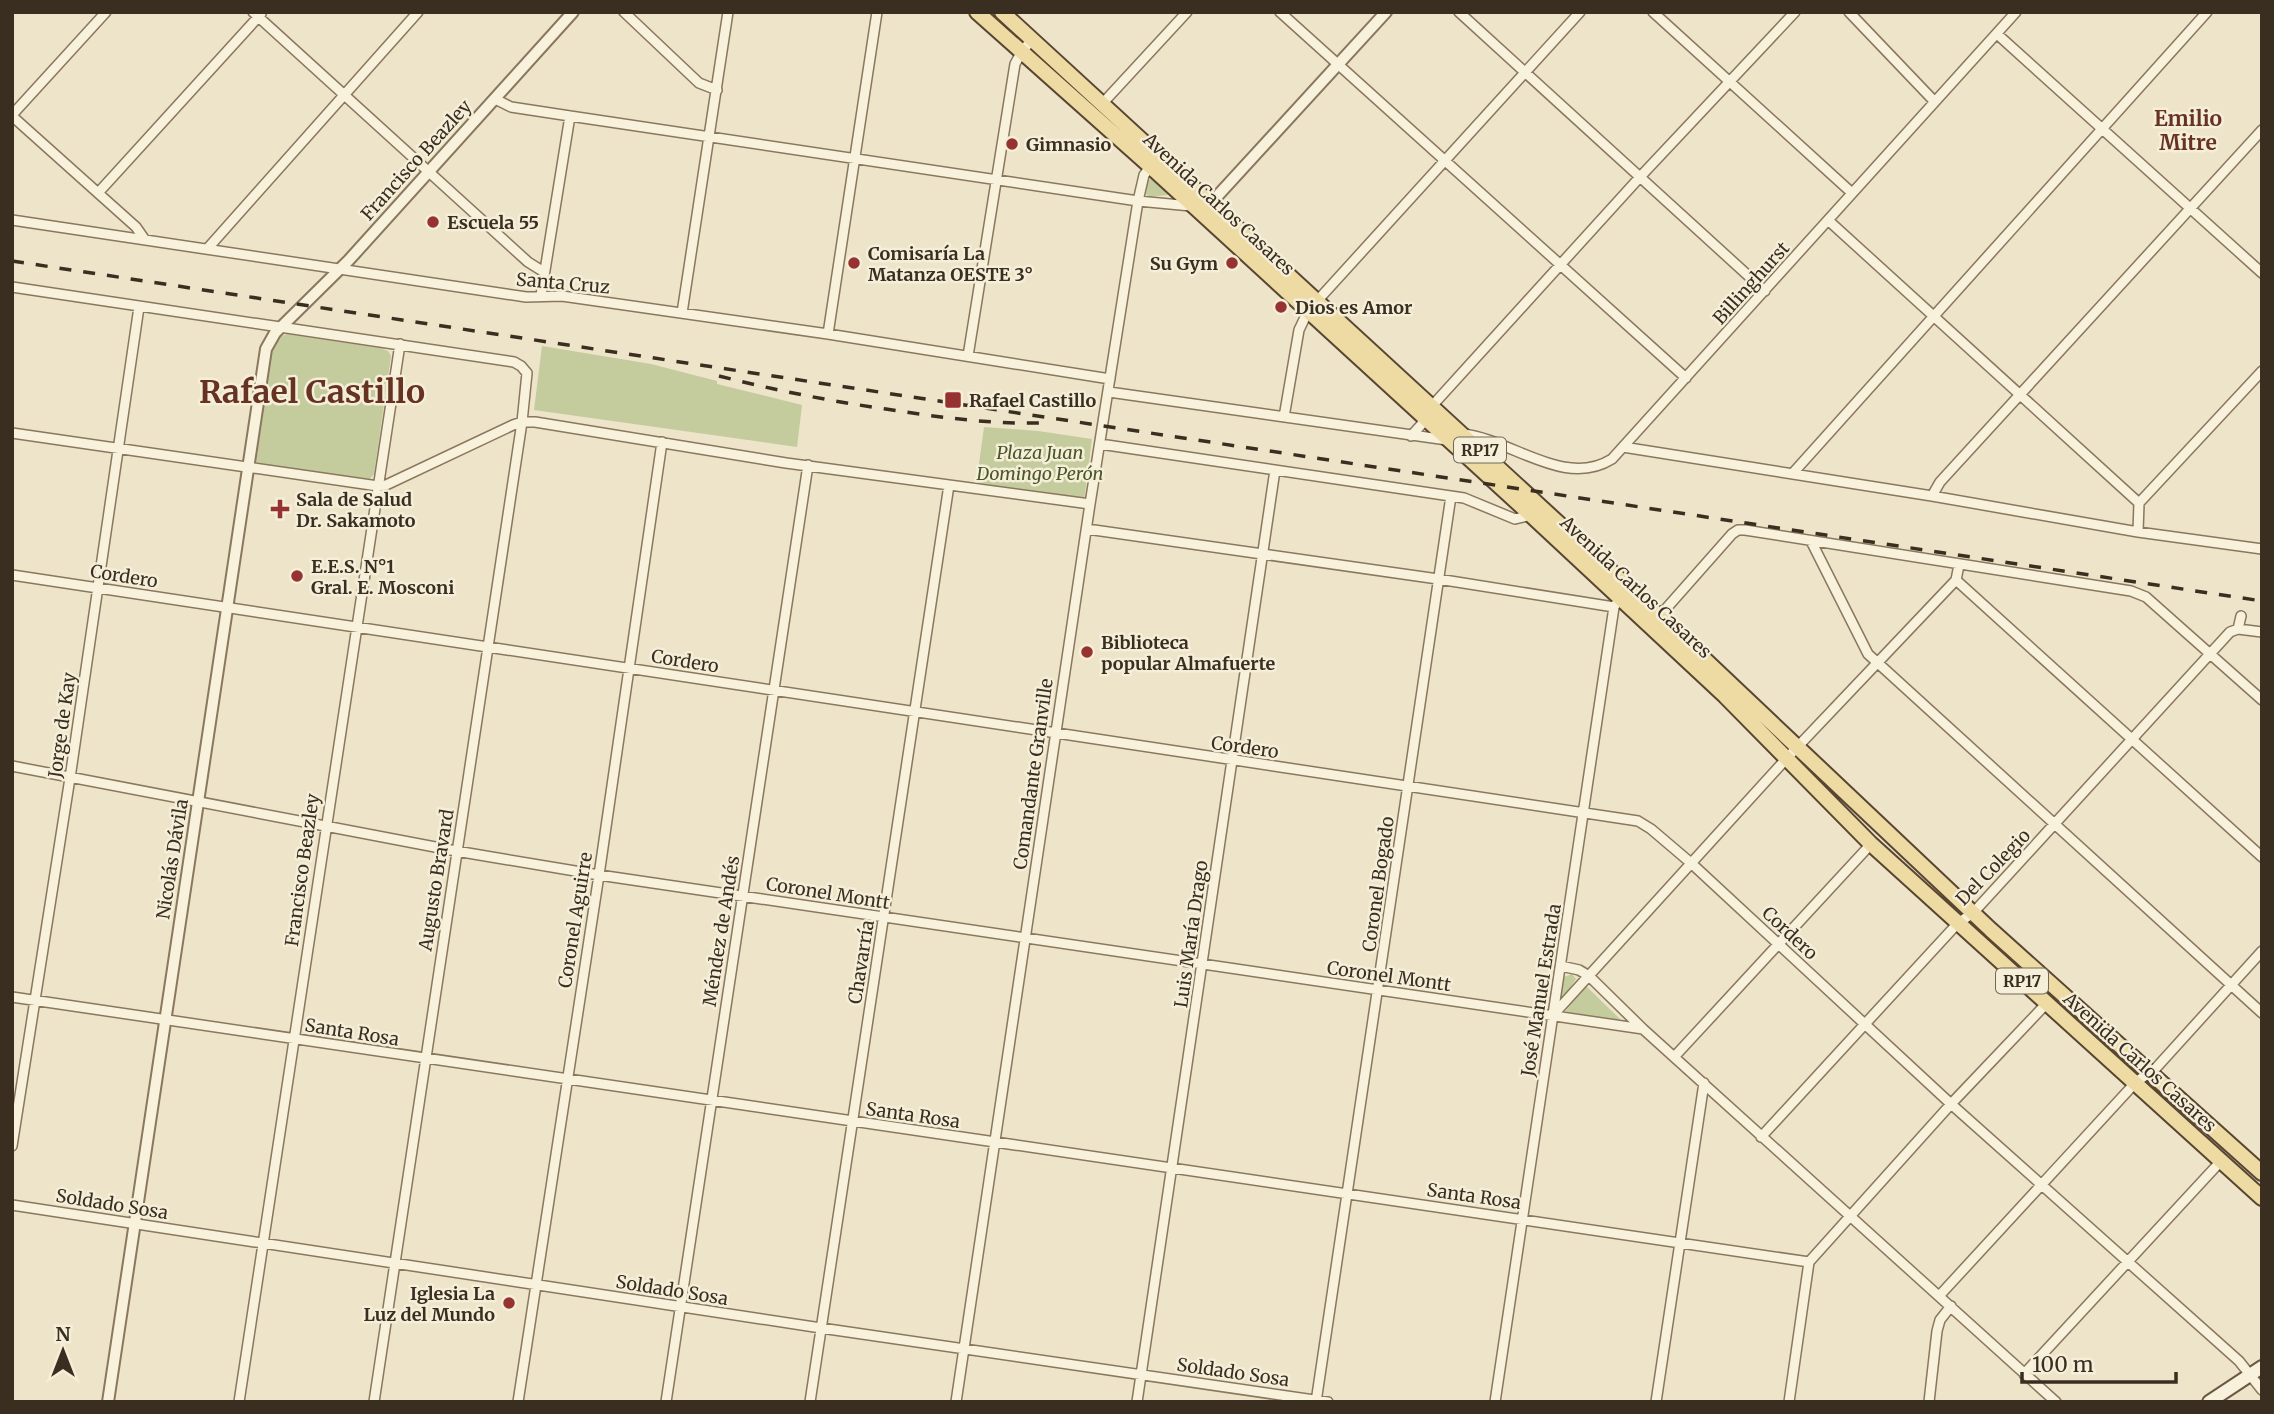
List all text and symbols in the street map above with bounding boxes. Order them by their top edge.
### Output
street label: Francisco Beazley [356,95,476,225]
district label: Emilio Mitre [2154,105,2222,156]
street label: Avenida Carlos Casares [1138,127,1299,280]
place label: Gimnasio [1026,133,1112,156]
marker: Gimnasio [1004,136,1020,152]
place label: Escuela 55 [447,211,539,234]
marker: Escuela 55 [425,214,441,230]
street label: Billinghurst [1708,237,1794,329]
place label: Comisaría La Matanza OESTE 3° [868,242,1033,286]
place label: Su Gym [1150,252,1218,275]
marker: Comisaría La Matanza OESTE 3° [846,255,862,271]
marker: Su Gym [1224,255,1240,271]
street label: Santa Cruz [515,267,611,299]
place label: Dios es Amor [1295,296,1412,319]
marker: Dios es Amor [1273,299,1289,315]
district label: Rafael Castillo [199,372,425,412]
place label: Rafael Castillo [969,389,1096,412]
marker: Rafael Castillo [943,390,963,410]
road number: RP17 [1454,438,1506,463]
park label: Plaza Juan Domingo Perón [976,441,1103,485]
place label: Sala de Salud Dr. Sakamoto [296,488,416,532]
marker: Sala de Salud Dr. Sakamoto [270,499,290,519]
street label: Avenida Carlos Casares [1555,510,1716,663]
place label: E.E.S. N°1 Gral. E. Mosconi [311,555,454,599]
street label: Cordero [89,559,159,593]
marker: E.E.S. N°1 Gral. E. Mosconi [289,568,305,584]
place label: Biblioteca popular Almafuerte [1101,631,1275,675]
street label: Cordero [650,644,720,678]
marker: Biblioteca popular Almafuerte [1079,644,1095,660]
street label: Jorge de Kay [43,670,81,780]
street label: Comandante Granville [1008,677,1058,871]
street label: Cordero [1210,731,1280,763]
street label: Francisco Beazley [280,792,324,948]
street label: Nicolás Dávila [151,797,193,921]
street label: Augusto Bravard [413,807,459,954]
street label: Coronel Bogado [1357,815,1399,953]
street label: Del Colegio [1951,824,2035,910]
street label: Coronel Aguirre [553,851,597,989]
street label: Méndez de Andés [698,854,744,1008]
street label: Luis María Drago [1169,859,1213,1009]
street label: Coronel Montt [764,872,892,914]
street label: Cordero [1757,901,1823,965]
street label: José Manuel Estrada [1516,902,1566,1079]
street label: Chavarría [843,918,879,1006]
street label: Coronel Montt [1325,956,1453,996]
road number: RP17 [1996,968,2048,993]
street label: Avenida Carlos Casares [2058,986,2222,1137]
street label: Santa Rosa [303,1013,401,1051]
street label: Santa Rosa [864,1097,962,1133]
street label: Santa Rosa [1425,1178,1523,1214]
street label: Soldado Sosa [54,1184,170,1224]
street label: Soldado Sosa [614,1270,730,1310]
place label: Iglesia La Luz del Mundo [364,1282,495,1326]
marker: Iglesia La Luz del Mundo [501,1295,517,1311]
north arrow [28,1316,98,1386]
text: N [55,1322,71,1346]
scale bar [2022,1340,2176,1384]
text: 100 m [2032,1351,2094,1378]
street label: Soldado Sosa [1175,1353,1291,1391]

